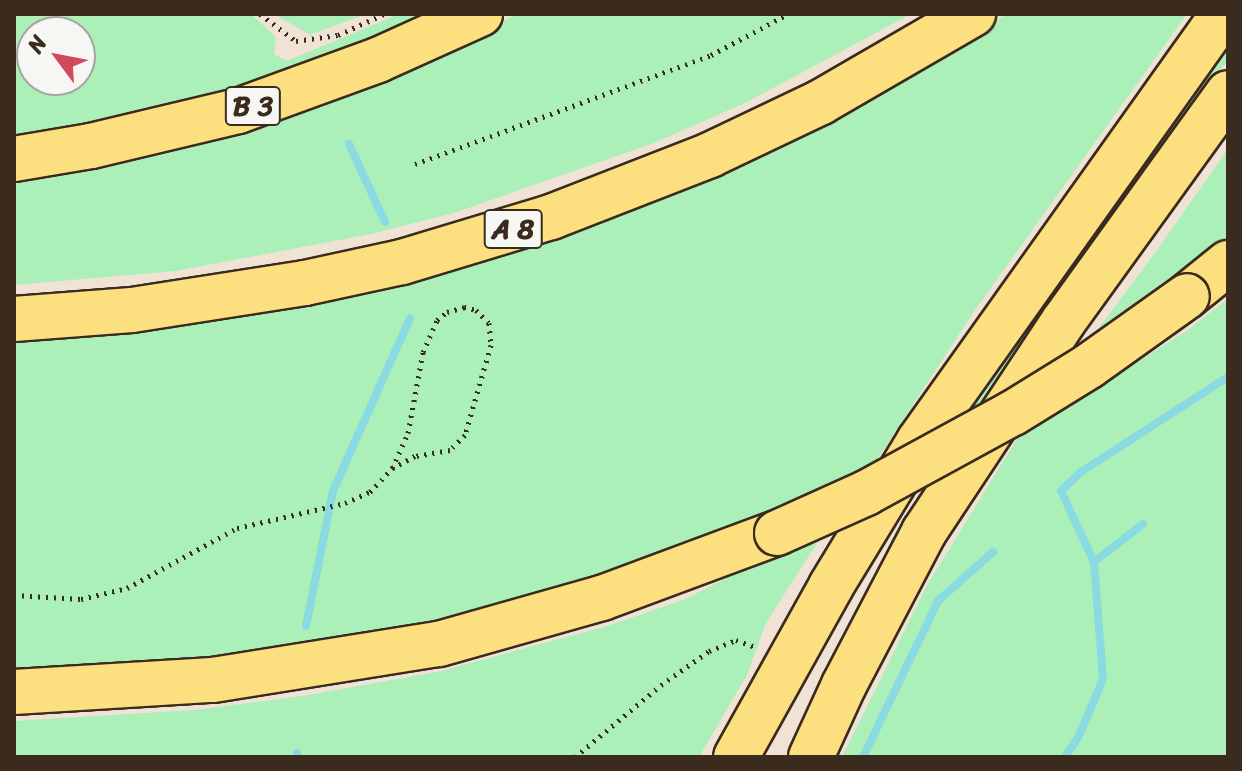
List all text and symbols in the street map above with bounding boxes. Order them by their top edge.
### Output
north arrow [16,16,96,96]
text: N [16,27,57,61]
road number: B 3 [223,82,283,130]
road number: A 8 [483,205,543,253]

